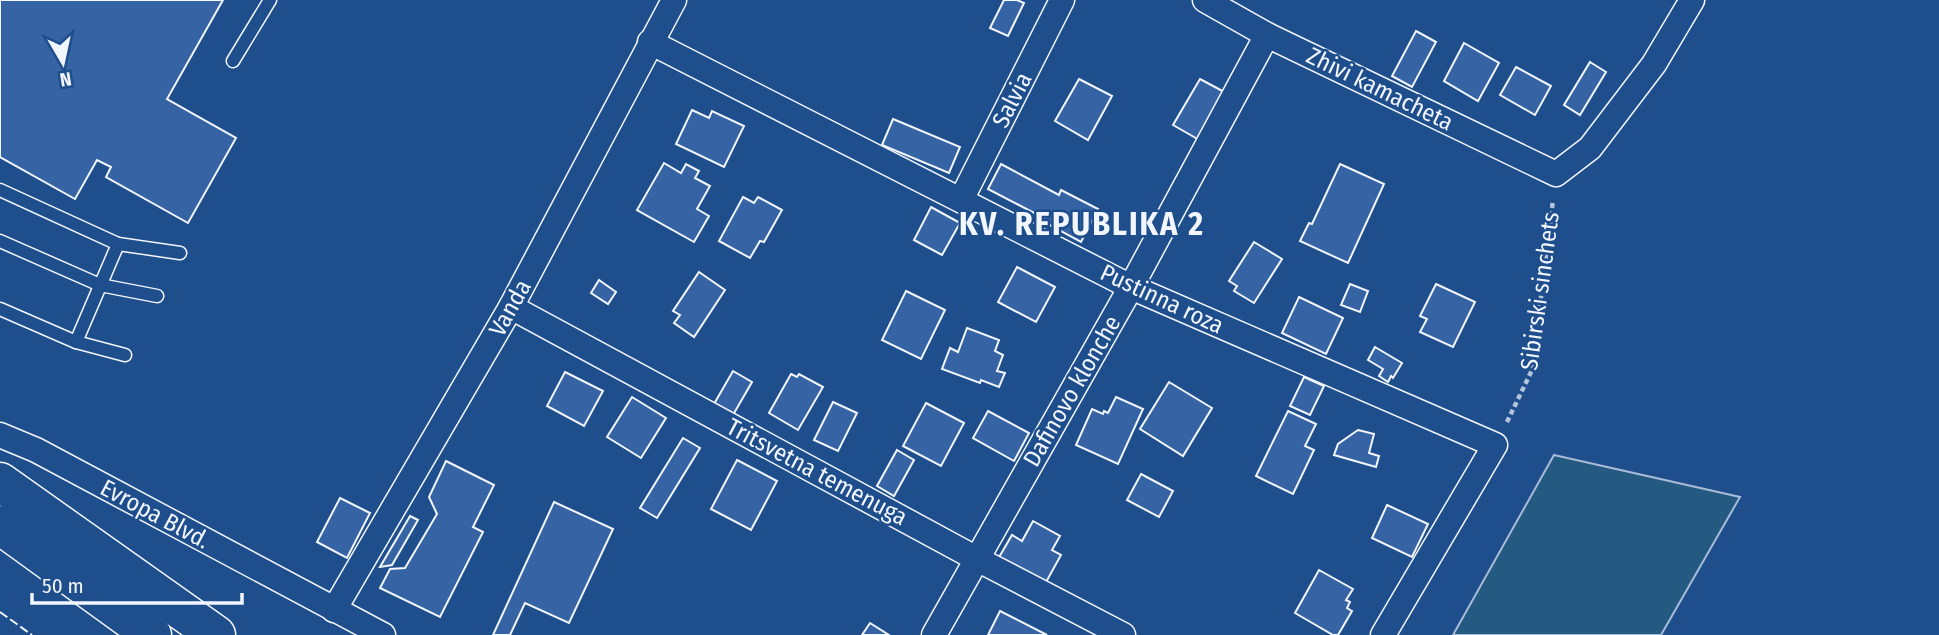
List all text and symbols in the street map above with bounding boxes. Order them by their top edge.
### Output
north arrow [28,28,98,98]
street label: Zhivi kamacheta [1302,41,1458,137]
text: N [58,67,73,92]
street label: Salvia [986,68,1038,132]
district label: KV. REPUBLIKA 2 [959,205,1205,243]
street label: Sibirski sinchets [1515,210,1565,372]
street label: Pustinna roza [1096,258,1228,340]
street label: Vanda [483,275,537,341]
street label: Dafinovo klonche [1018,311,1126,471]
street label: Tritsvetna temenuga [722,413,912,531]
street label: Evropa Blvd. [96,474,214,554]
scale bar [32,562,242,606]
text: 50 m [42,573,84,599]

